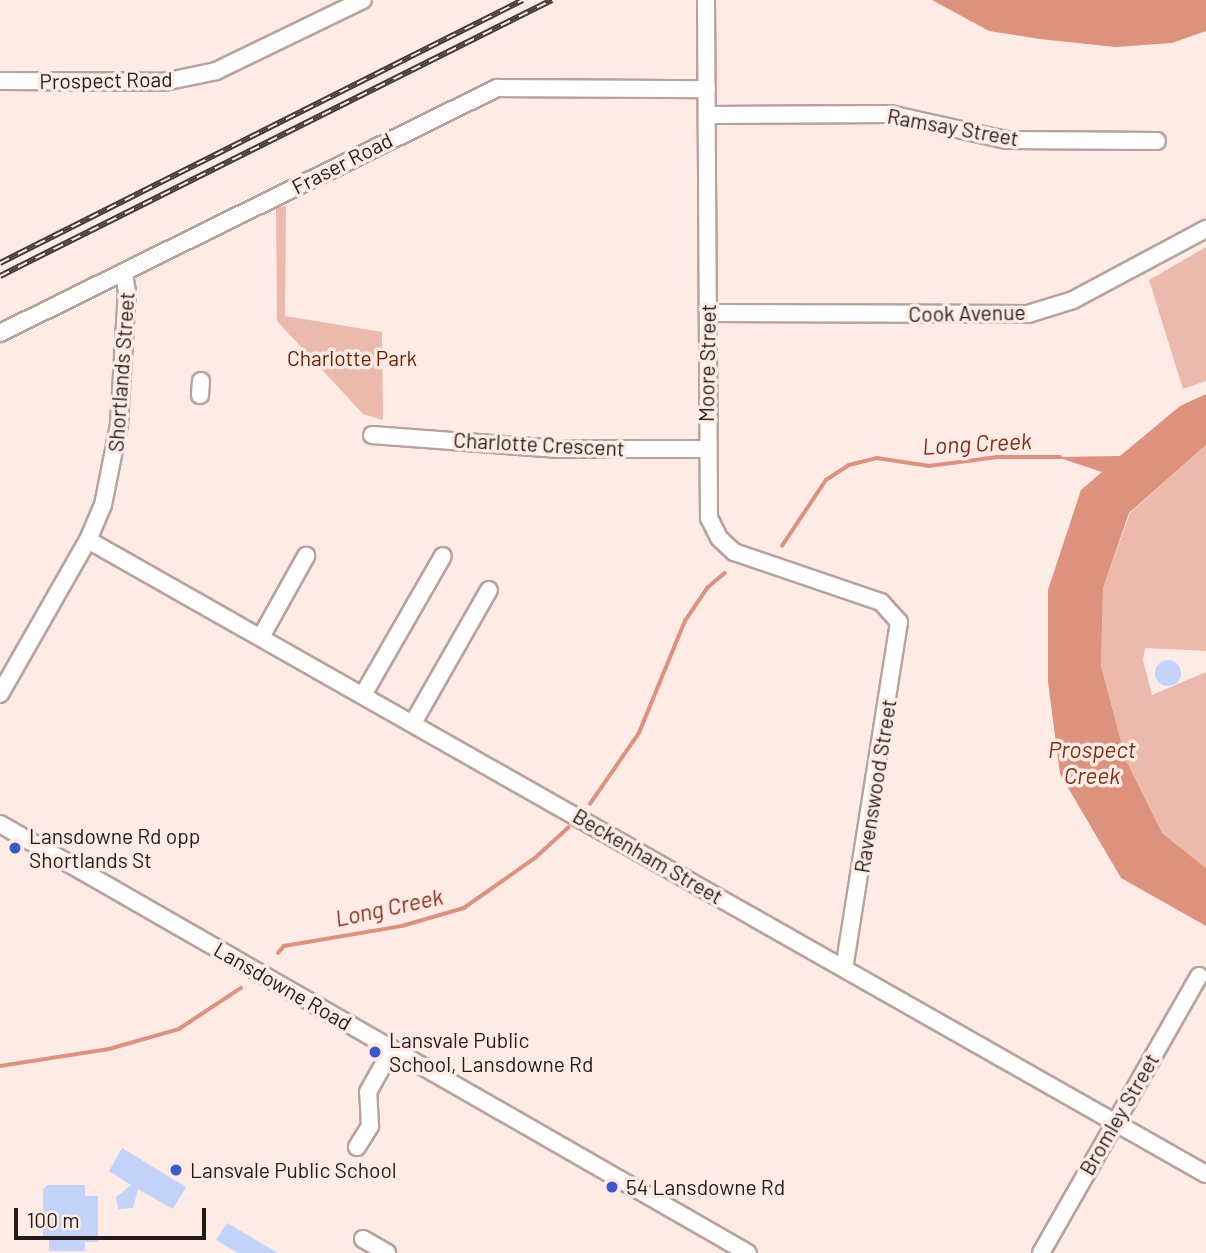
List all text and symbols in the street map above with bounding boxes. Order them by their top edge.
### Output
street label: Prospect Road [39,66,173,94]
street label: Ramsay Street [885,103,1021,151]
street label: Fraser Road [287,127,397,199]
street label: Shortlands Street [103,291,139,453]
street label: Cook Avenue [908,299,1026,327]
street label: Moore Street [693,304,721,422]
park label: Charlotte Park [287,345,417,371]
water label: Long Creek [921,426,1033,460]
street label: Charlotte Crescent [453,427,625,461]
street label: Ravenswood Street [849,697,901,875]
water label: Prospect Creek [1048,735,1136,789]
street label: Beckenham Street [569,803,727,909]
place label: Lansdowne Rd opp Shortlands St [29,823,200,873]
marker: Lansdowne Rd opp Shortlands St [7,840,23,856]
water label: Long Creek [332,882,446,932]
street label: Lansdowne Road [210,936,356,1036]
place label: Lansvale Public School, Lansdowne Rd [389,1027,593,1077]
marker: Lansvale Public School, Lansdowne Rd [367,1044,383,1060]
street label: Bromley Street [1074,1049,1164,1179]
place label: Lansvale Public School [190,1157,397,1183]
marker: Lansvale Public School [168,1162,184,1178]
place label: 54 Lansdowne Rd [626,1174,785,1200]
marker: 54 Lansdowne Rd [604,1179,620,1195]
scale bar [18,1194,210,1238]
text: 100 m [27,1207,80,1232]

